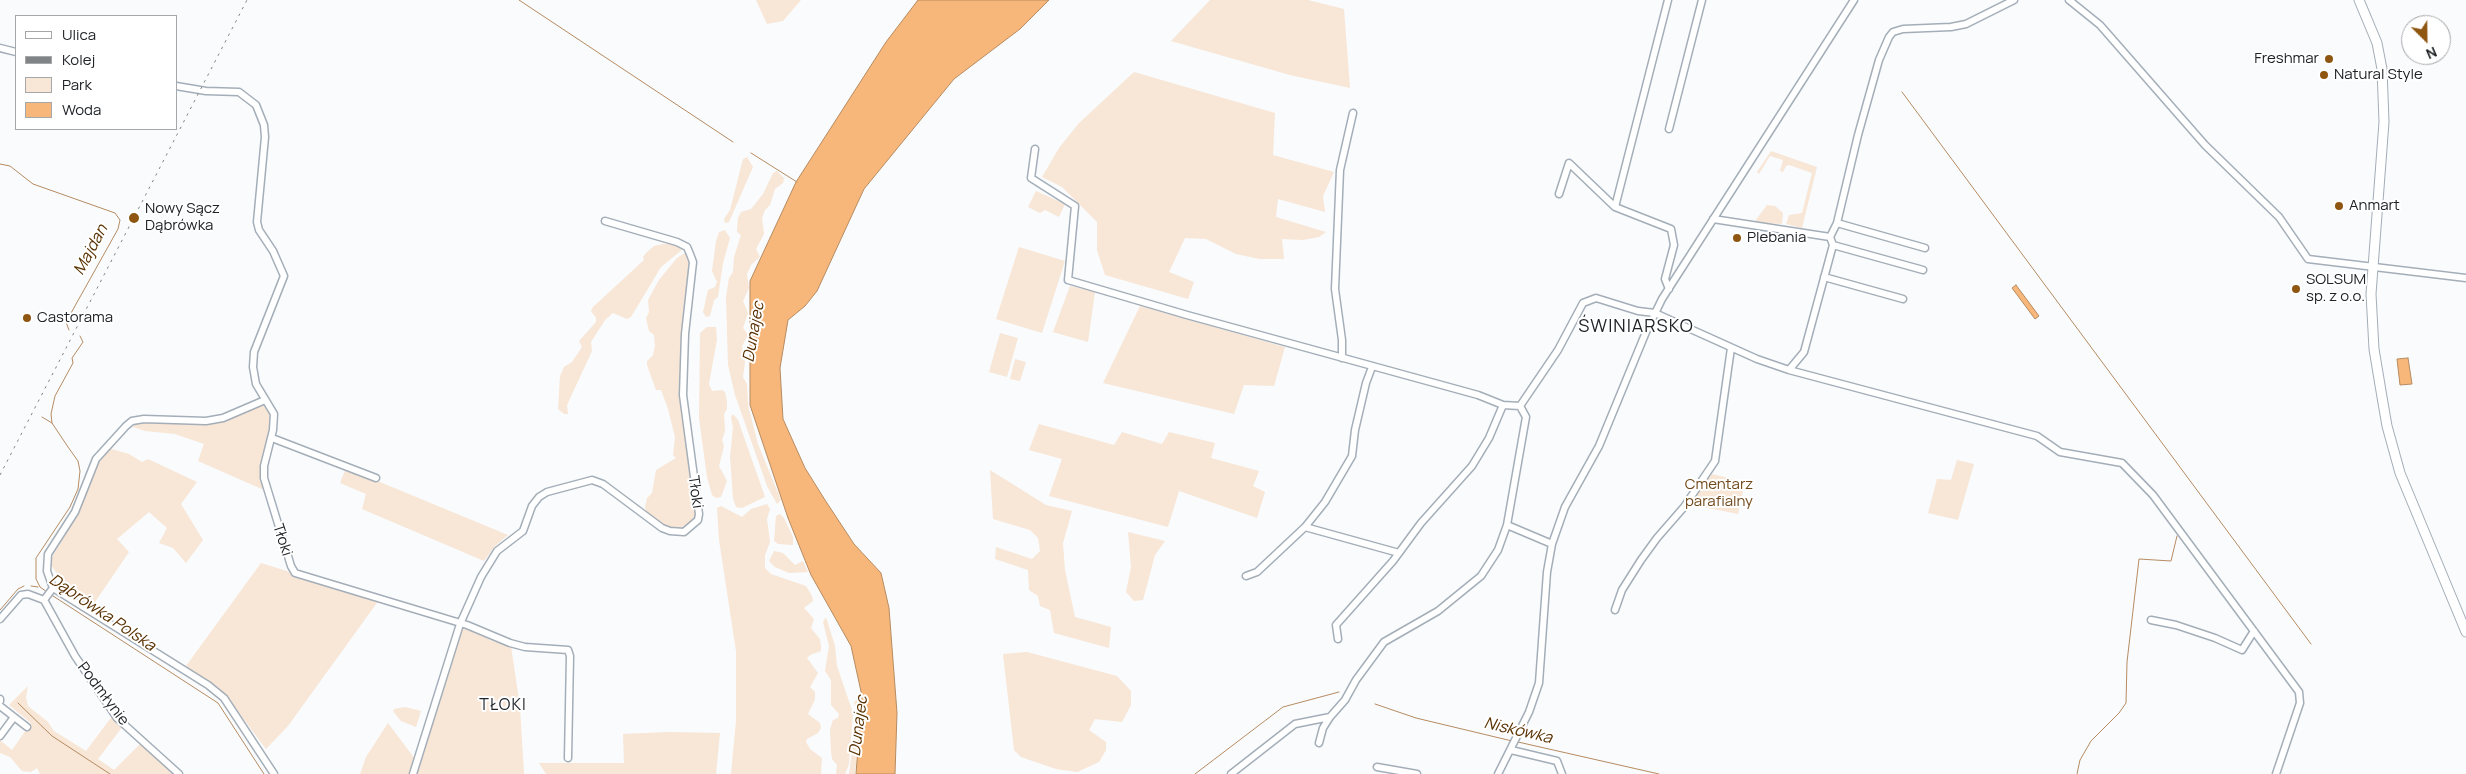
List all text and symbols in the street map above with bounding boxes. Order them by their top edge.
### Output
legend [15,15,178,130]
north arrow [2401,15,2451,65]
text: Ulica [62,24,96,45]
text: N [2423,43,2440,64]
text: Kolej [62,49,95,70]
place label: Freshmar [2254,50,2319,68]
marker: Freshmar [2323,53,2335,65]
place label: Natural Style [2334,66,2423,84]
marker: Natural Style [2318,69,2330,81]
text: Park [62,74,92,95]
text: Woda [62,99,101,120]
place label: Anmart [2349,197,2400,215]
place label: Nowy Sącz Dąbrówka [145,200,220,235]
marker: Anmart [2333,200,2345,212]
marker: Nowy Sącz Dąbrówka [127,211,141,225]
water label: Majdan [70,222,112,278]
place label: Plebania [1747,229,1806,247]
marker: Plebania [1731,232,1743,244]
place label: SOLSUM sp. z o.o. [2306,271,2366,306]
marker: SOLSUM sp. z o.o. [2290,283,2302,295]
water label: Dunajec [739,300,769,364]
place label: Castorama [37,309,113,327]
marker: Castorama [21,312,33,324]
district label: ŚWINIARSKO [1577,316,1695,338]
street label: Tłoki [684,474,706,510]
park label: Cmentarz parafialny [1685,476,1753,511]
street label: Tłoki [268,522,296,558]
water label: Dąbrówka Polska [45,570,159,656]
street label: Podmłynie [73,659,133,729]
water label: Dunajec [846,695,872,757]
district label: TŁOKI [479,696,527,716]
water label: Niskówka [1482,714,1554,748]

